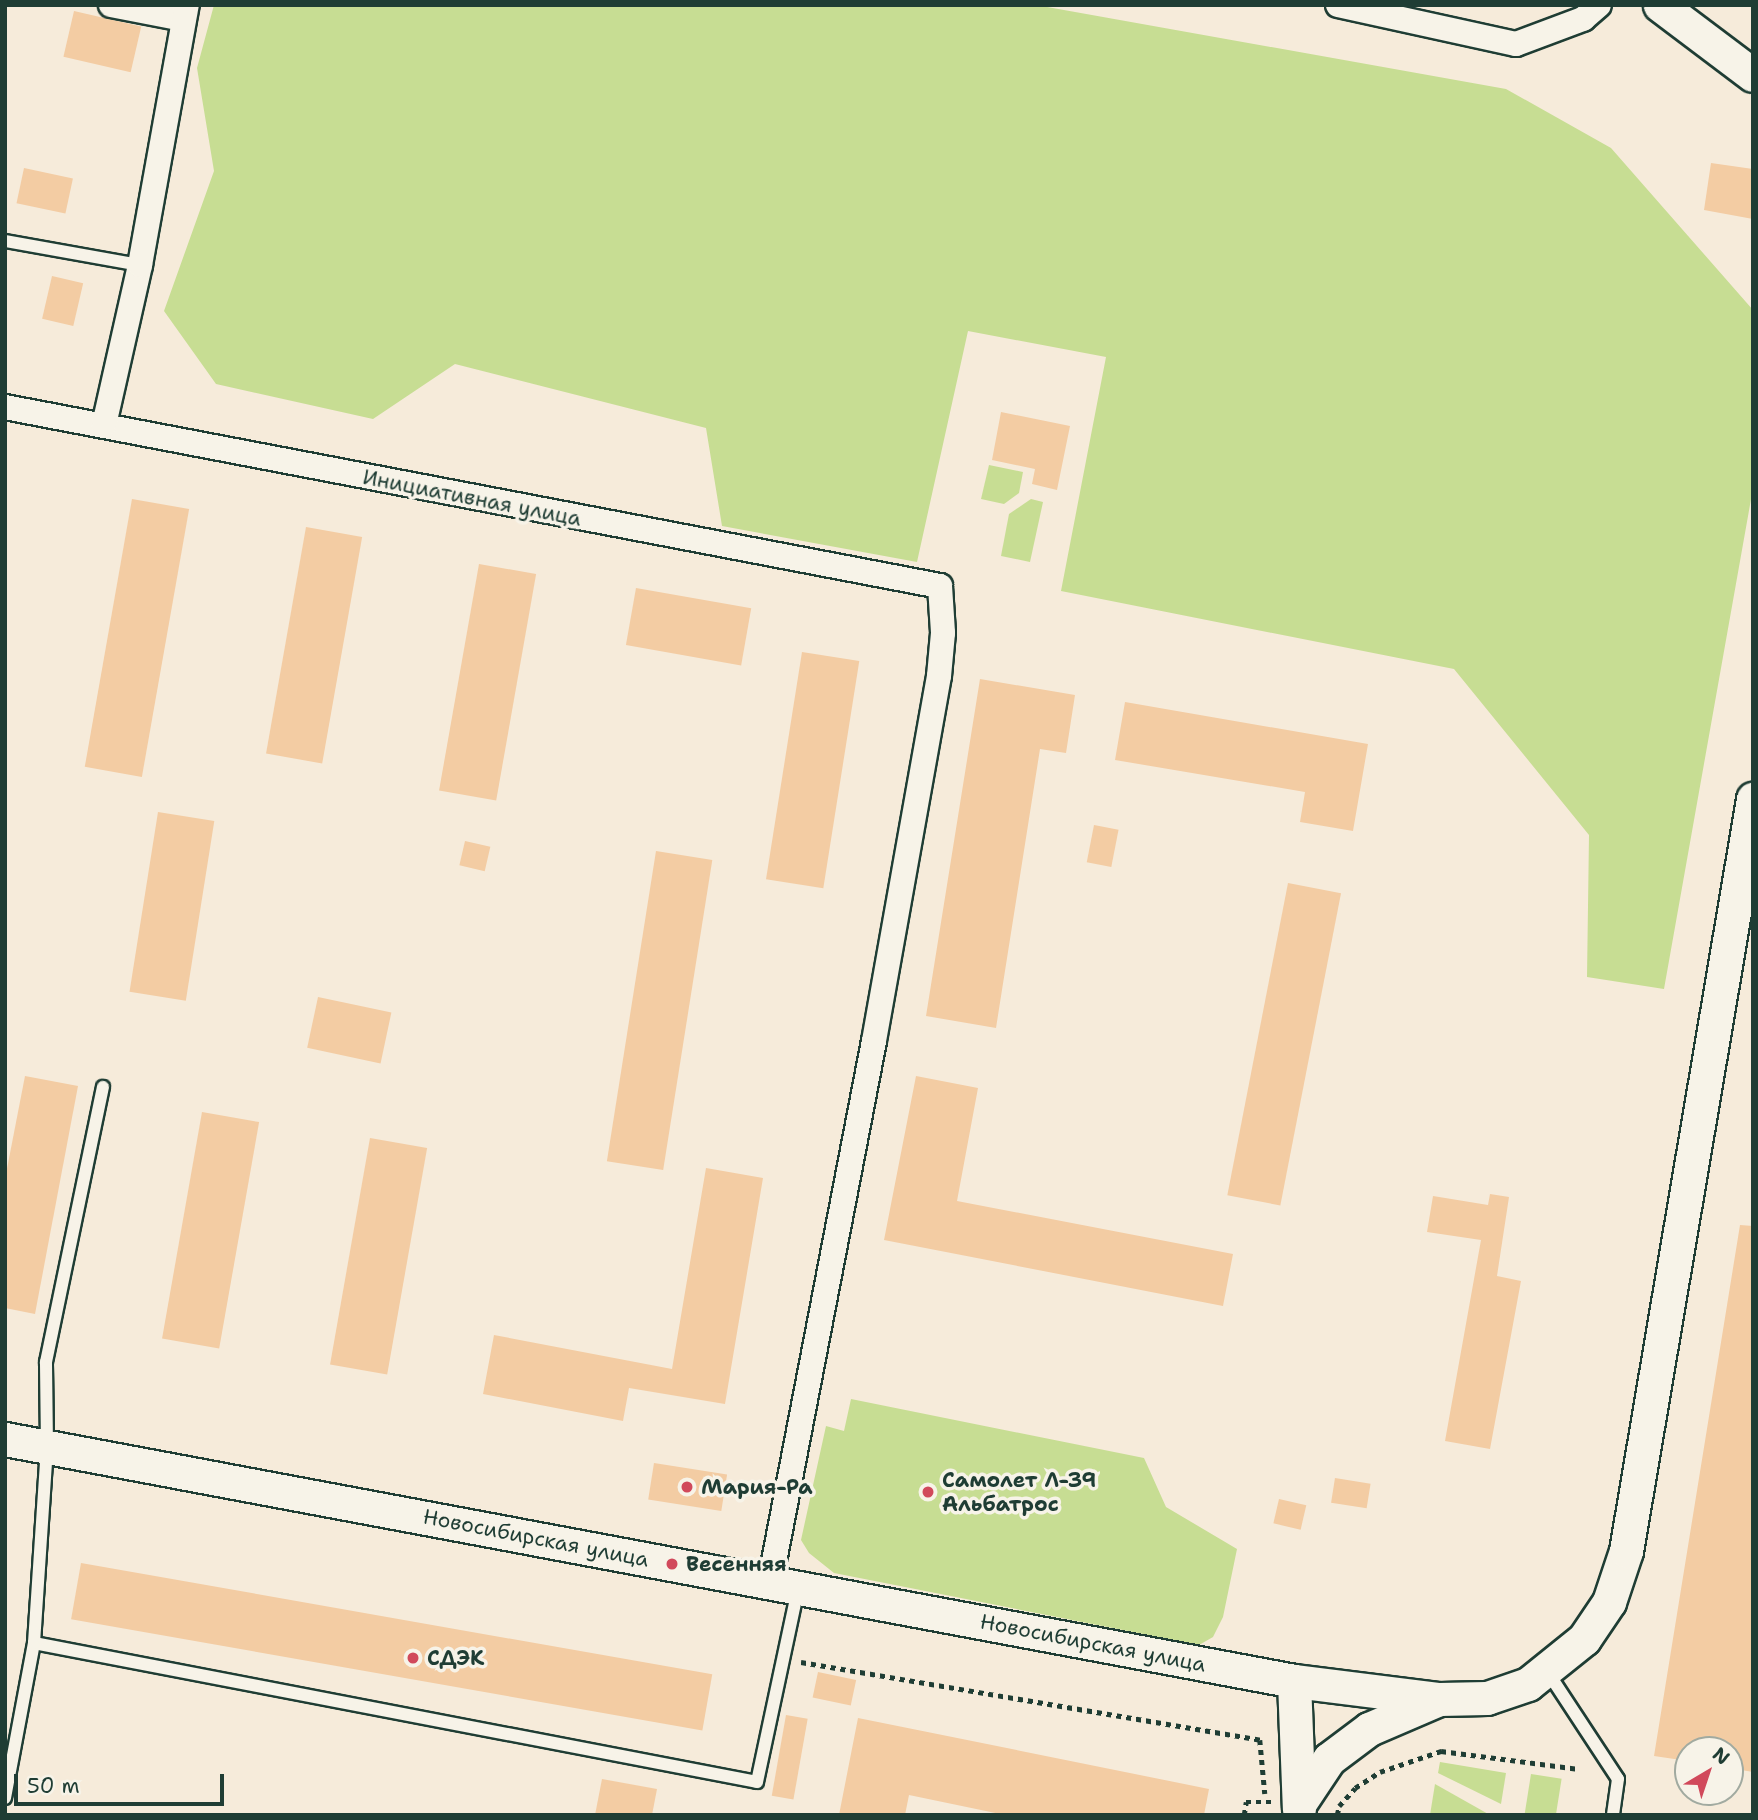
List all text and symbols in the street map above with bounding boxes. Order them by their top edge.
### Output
street label: Инициативная улица [361,464,583,532]
place label: Самолет Л-39 Альбатрос [942,1467,1096,1517]
place label: Мария-Ра [701,1474,812,1500]
marker: Мария-Ра [679,1479,695,1495]
marker: Самолет Л-39 Альбатрос [920,1484,936,1500]
street label: Новосибирская улица [421,1504,651,1572]
place label: Весенняя [686,1551,787,1577]
marker: Весенняя [664,1556,680,1572]
street label: Новосибирская улица [978,1609,1208,1677]
place label: СДЭК [427,1645,484,1671]
marker: СДЭК [405,1650,421,1666]
north arrow [1674,1736,1744,1806]
text: N [1708,1741,1735,1770]
scale bar [18,1760,228,1804]
text: 50 m [27,1772,80,1800]

